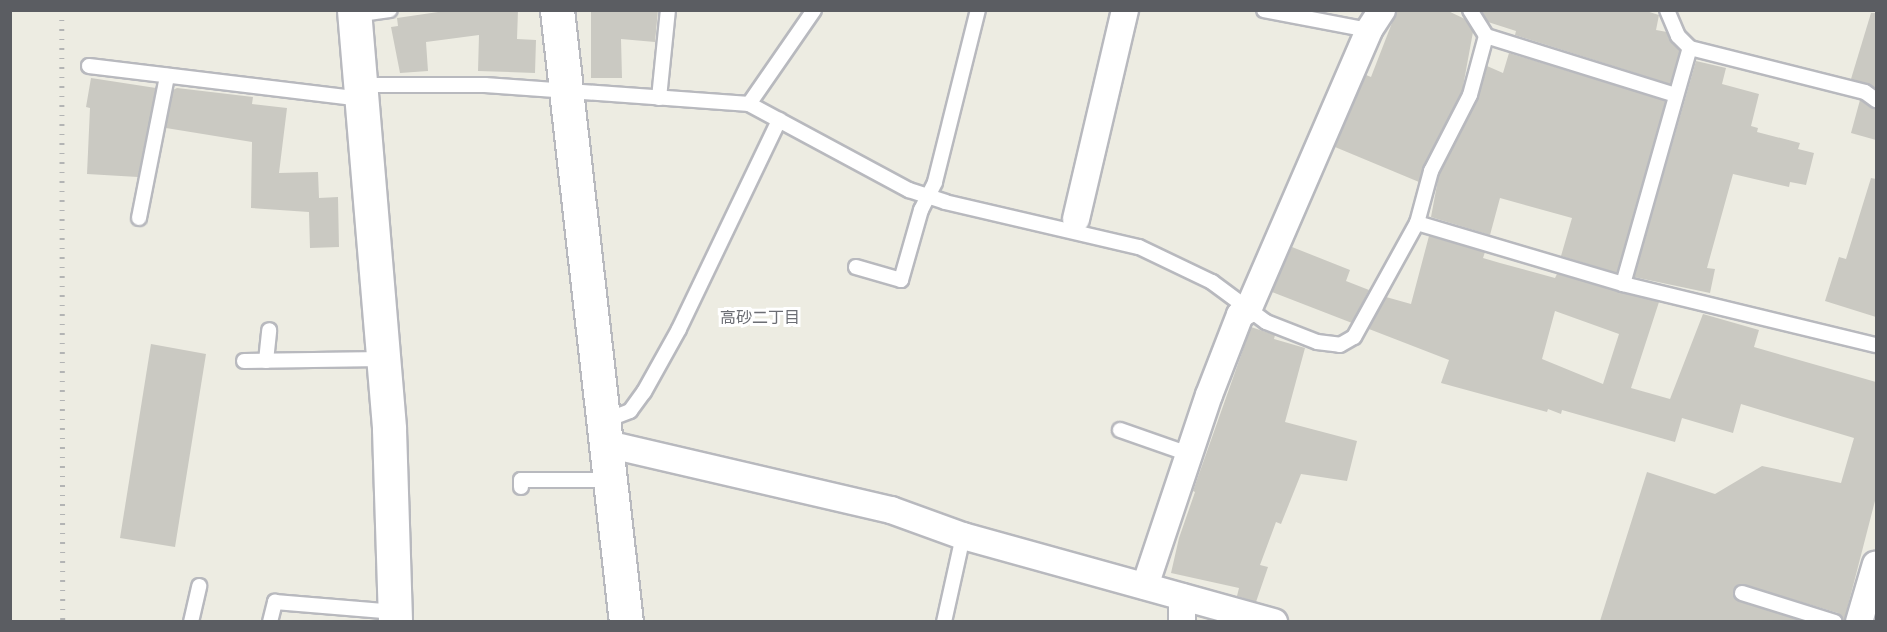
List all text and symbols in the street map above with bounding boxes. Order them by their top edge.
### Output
district label: 高砂二丁目 [720,308,800,328]

